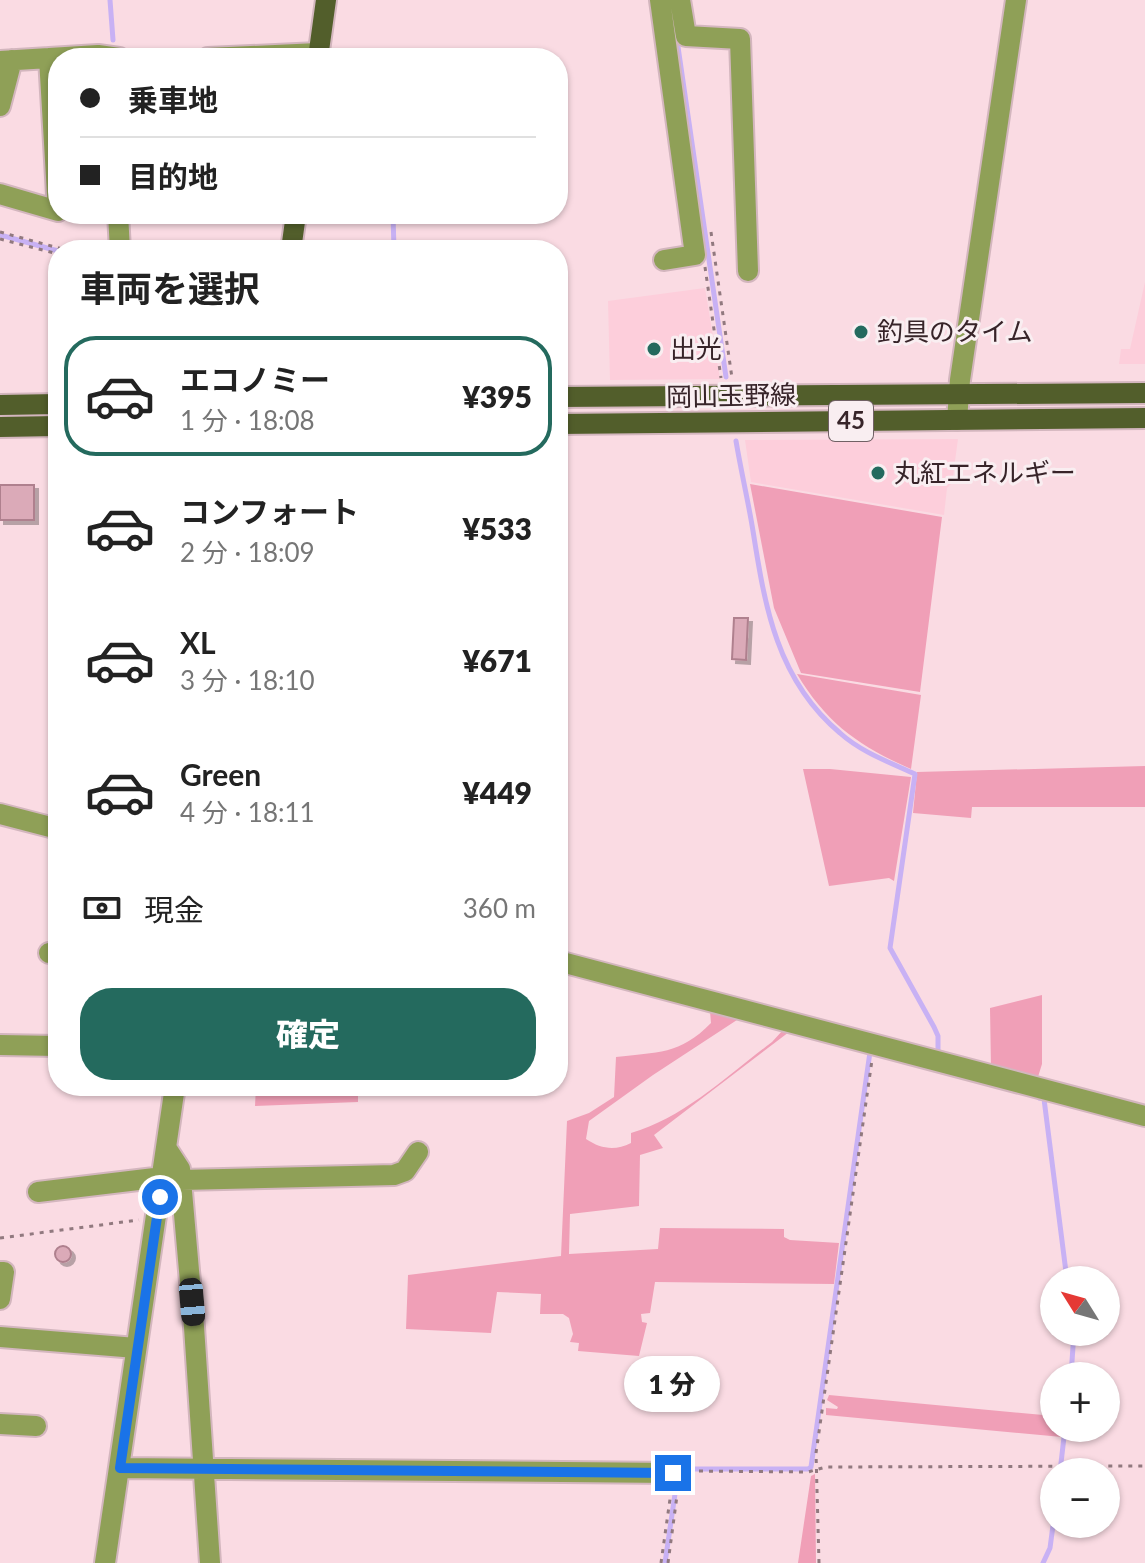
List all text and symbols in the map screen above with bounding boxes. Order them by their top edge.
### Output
text: 乗車地 [128,81,218,117]
text: 目的地 [128,158,218,194]
text: 車両を選択 [80,266,260,310]
place label: 釣具のタイム [877,315,1032,347]
marker: 釣具のタイム [852,323,870,341]
place label: 出光 [670,332,722,364]
marker: 出光 [645,340,663,358]
icon: car [84,360,156,432]
text: エコノミー [180,361,330,397]
text: ¥395 [462,378,532,414]
street label: 岡山玉野線 [666,378,796,412]
road number: 45 [829,401,873,441]
text: 1 分 · 18:08 [180,404,315,436]
place label: 丸紅エネルギー [894,456,1076,488]
marker: 丸紅エネルギー [869,464,887,482]
icon: car [84,492,156,564]
text: コンフォート [180,493,359,529]
text: ¥533 [462,510,532,546]
text: 2 分 · 18:09 [180,536,315,568]
icon: car [84,624,156,696]
text: XL [180,624,216,660]
text: ¥671 [462,642,532,678]
text: 3 分 · 18:10 [180,664,315,696]
icon: car [84,756,156,828]
text: Green [180,756,261,792]
text: ¥449 [462,774,532,810]
text: 4 分 · 18:11 [180,796,315,828]
icon: cash [80,886,124,930]
text: 現金 [144,891,204,927]
text: 360 m [463,892,536,924]
button: 確定 [80,988,536,1080]
route start [142,1179,178,1215]
north arrow [1040,1266,1120,1346]
map controls [1040,1266,1120,1538]
car [178,1277,206,1327]
callout: 1 分 [625,1357,721,1413]
button: + [1040,1362,1120,1442]
text: 1 分 [648,1368,696,1400]
route end [655,1455,691,1491]
button: − [1040,1458,1120,1538]

